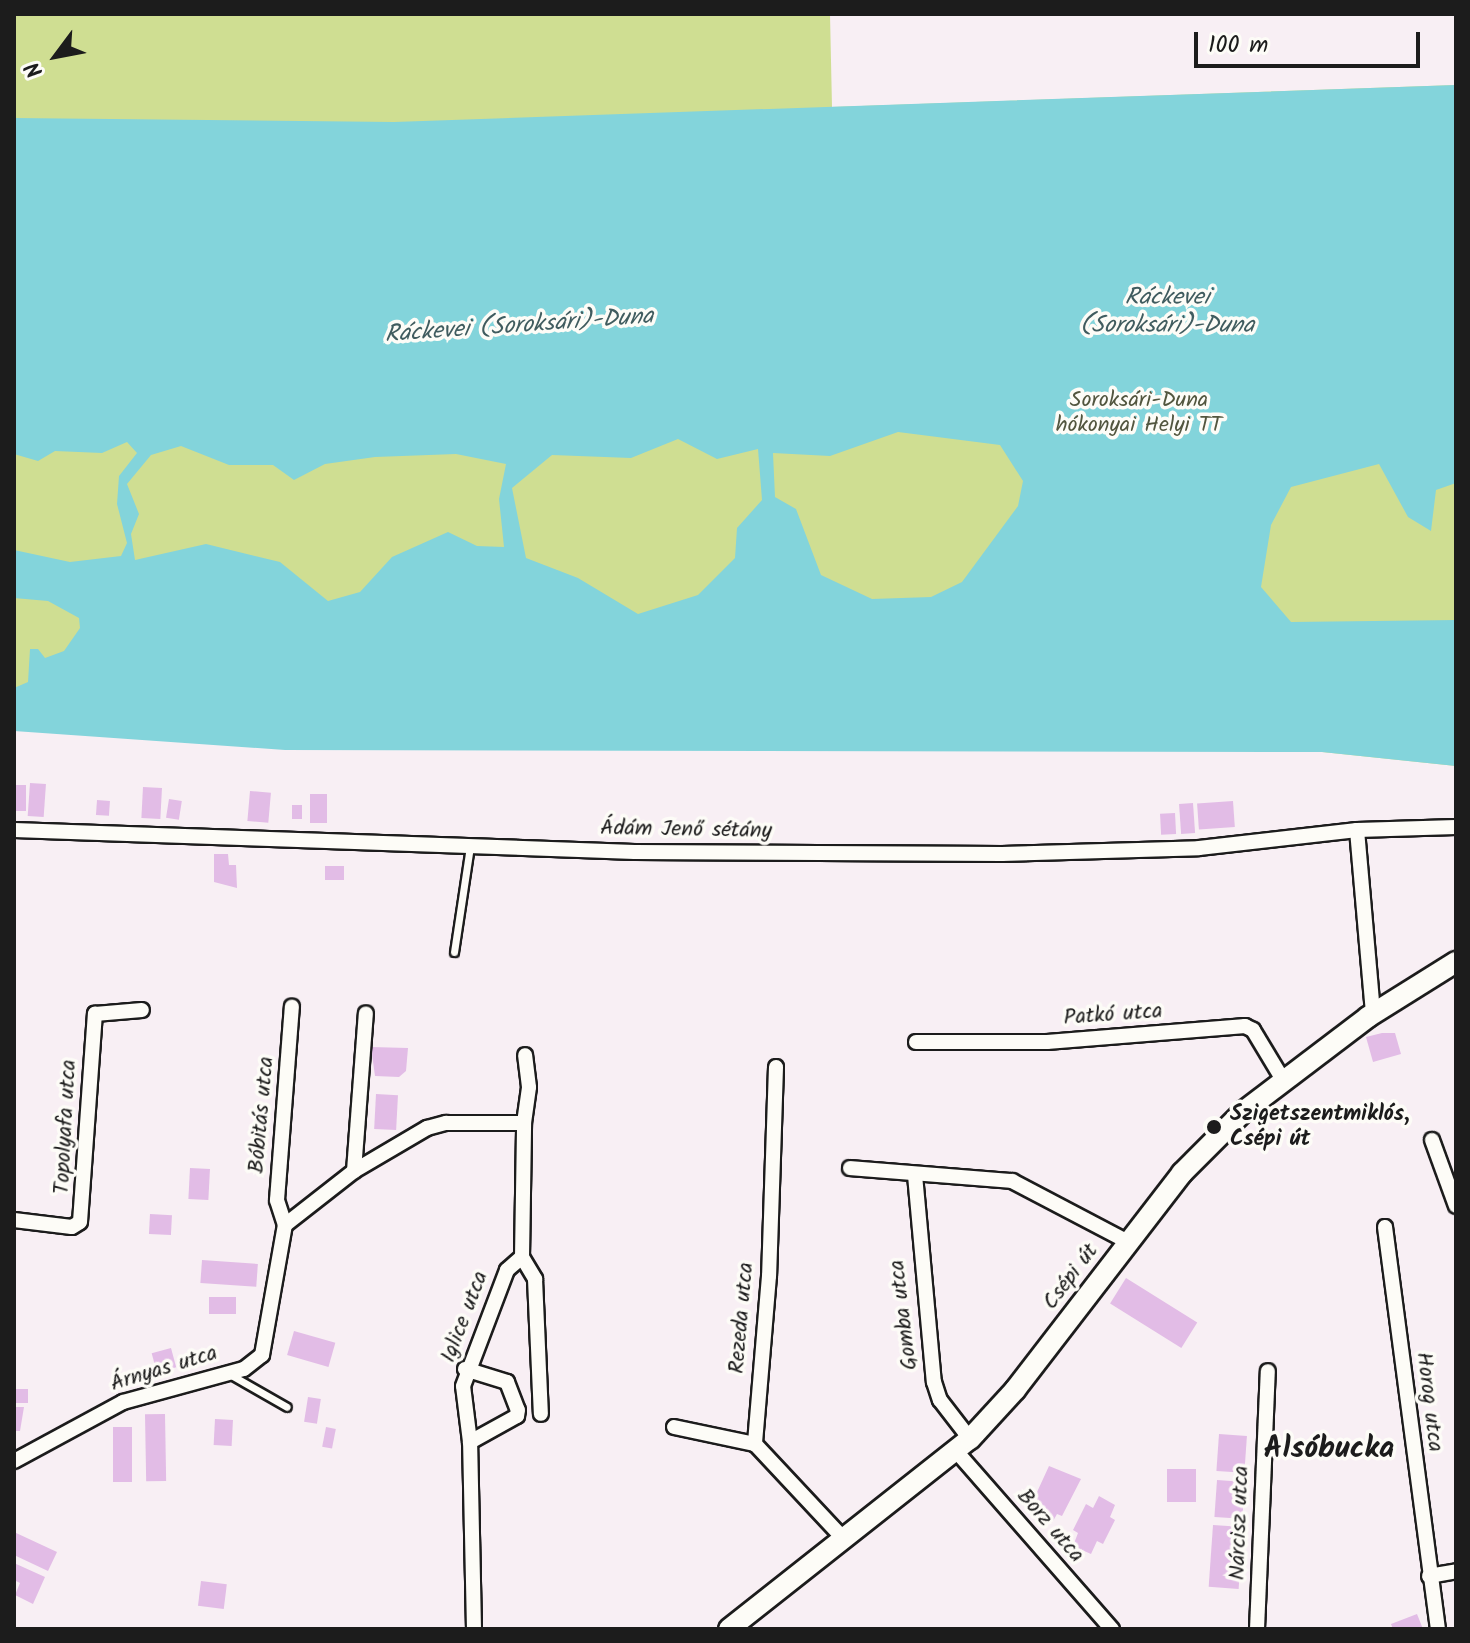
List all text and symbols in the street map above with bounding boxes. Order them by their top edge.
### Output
north arrow [16,16,96,96]
scale bar [1198,16,1424,66]
text: 100 m [1208,26,1268,65]
text: N [17,54,54,84]
water label: Ráckevei (Soroksári)-Duna [1080,284,1254,340]
water label: Ráckevei (Soroksári)-Duna [384,302,654,350]
park label: Soroksári-Duna hókonyai Helyi TT [1056,387,1222,438]
street label: Ádám Jenő sétány [600,815,772,845]
street label: Patkó utca [1063,998,1163,1032]
street label: Bóbitás utca [244,1056,280,1174]
street label: Topolyafa utca [49,1059,83,1195]
place label: Szigetszentmiklós, Csépi út [1230,1101,1410,1152]
marker: Szigetszentmiklós, Csépi út [1205,1118,1223,1136]
street label: Csépi út [1038,1239,1104,1315]
street label: Gomba utca [884,1258,924,1372]
street label: Rezeda utca [724,1261,760,1375]
street label: Iglice utca [436,1268,494,1366]
street label: Árnyas utca [107,1340,221,1398]
street label: Horog utca [1410,1351,1448,1453]
district label: Alsóbucka [1264,1431,1394,1467]
street label: Nárcisz utca [1225,1465,1255,1581]
street label: Borz utca [1011,1484,1089,1568]

